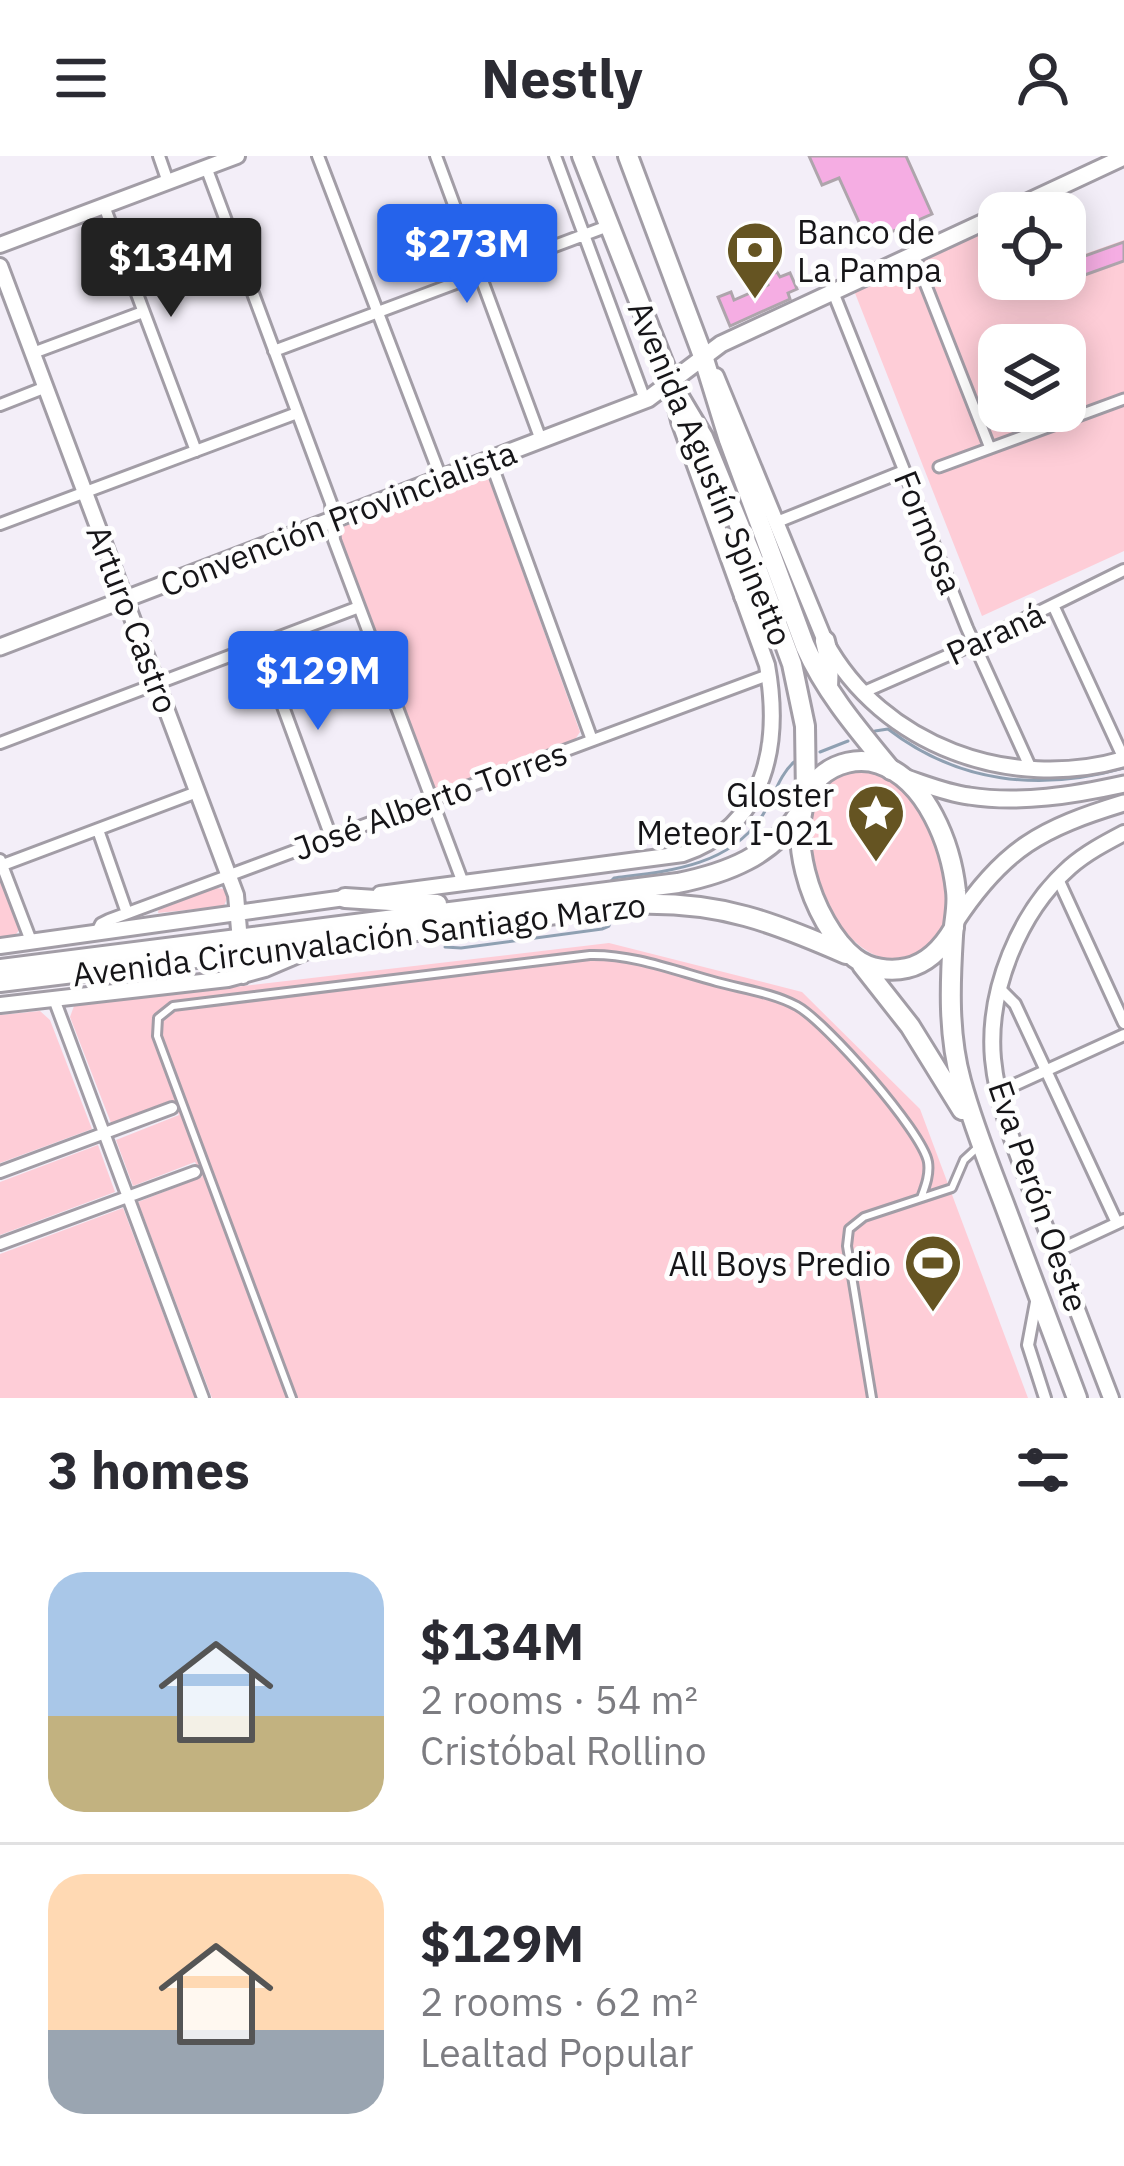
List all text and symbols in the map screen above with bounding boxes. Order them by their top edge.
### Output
text: Nestly [481,43,643,113]
icon: menu [48,45,114,111]
icon: person [1010,45,1076,111]
map controls [978,192,1086,432]
button: locate [978,192,1086,300]
pin: $273M [383,204,551,306]
place label: Banco de La Pampa [797,210,942,291]
text: $273M [404,217,530,268]
pin: $134M [87,218,255,320]
bank icon: Banco de La Pampa [724,219,786,301]
text: $134M [108,231,234,282]
street label: Avenida Agustín Spinetto [619,294,803,652]
button: layers [978,324,1086,432]
street label: Convención Provincialista [154,430,522,606]
street label: Formosa [885,464,973,600]
street label: Arturo Castro [77,519,189,719]
street label: Paraná [939,592,1051,674]
pin: $129M [234,631,402,733]
text: $129M [255,644,381,695]
street label: José Alberto Torres [287,731,573,869]
place label: Gloster Meteor I-021 [636,773,834,854]
place icon: Gloster Meteor I-021 [845,782,907,864]
street label: Avenida Circunvalación Santiago Marzo [70,882,648,996]
street label: Eva Perón Oeste [979,1075,1099,1317]
sports icon: All Boys Predio [902,1232,964,1314]
place label: All Boys Predio [669,1242,891,1285]
text: 3 homes [48,1437,250,1503]
icon: filters [1010,1437,1076,1503]
text: $134M [420,1608,584,1674]
icon: home [144,1620,288,1764]
text: 2 rooms · 54 m² [420,1674,698,1725]
text: Cristóbal Rollino [420,1725,707,1776]
text: $129M [420,1910,584,1976]
icon: home [144,1922,288,2066]
text: 2 rooms · 62 m² [420,1976,698,2027]
text: Lealtad Popular [420,2027,693,2078]

